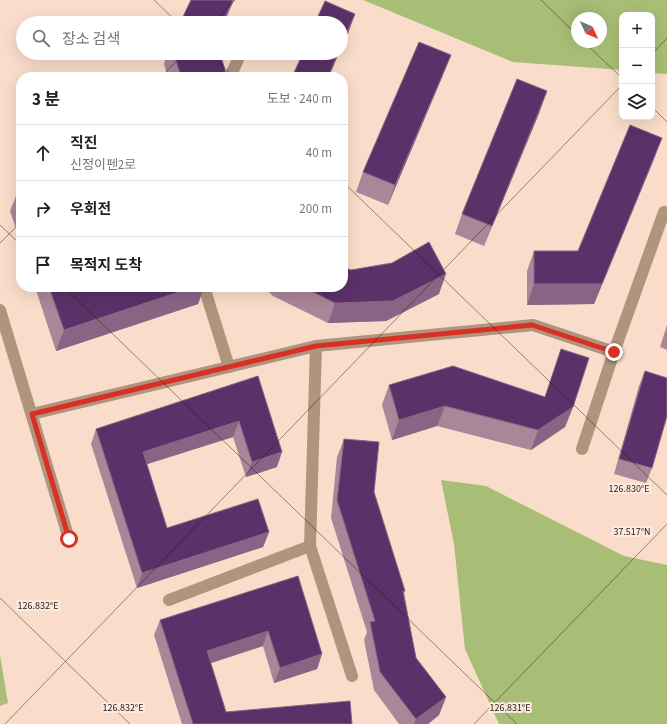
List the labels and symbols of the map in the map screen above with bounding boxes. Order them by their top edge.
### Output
north arrow [571,12,607,48]
route end [605,343,623,361]
text: 126.830°E [609,482,649,496]
text: 37.517°N [613,525,651,539]
route start [60,530,78,548]
text: 126.832°E [18,599,58,613]
text: 126.832°E [103,701,143,715]
text: 126.831°E [490,701,530,715]

